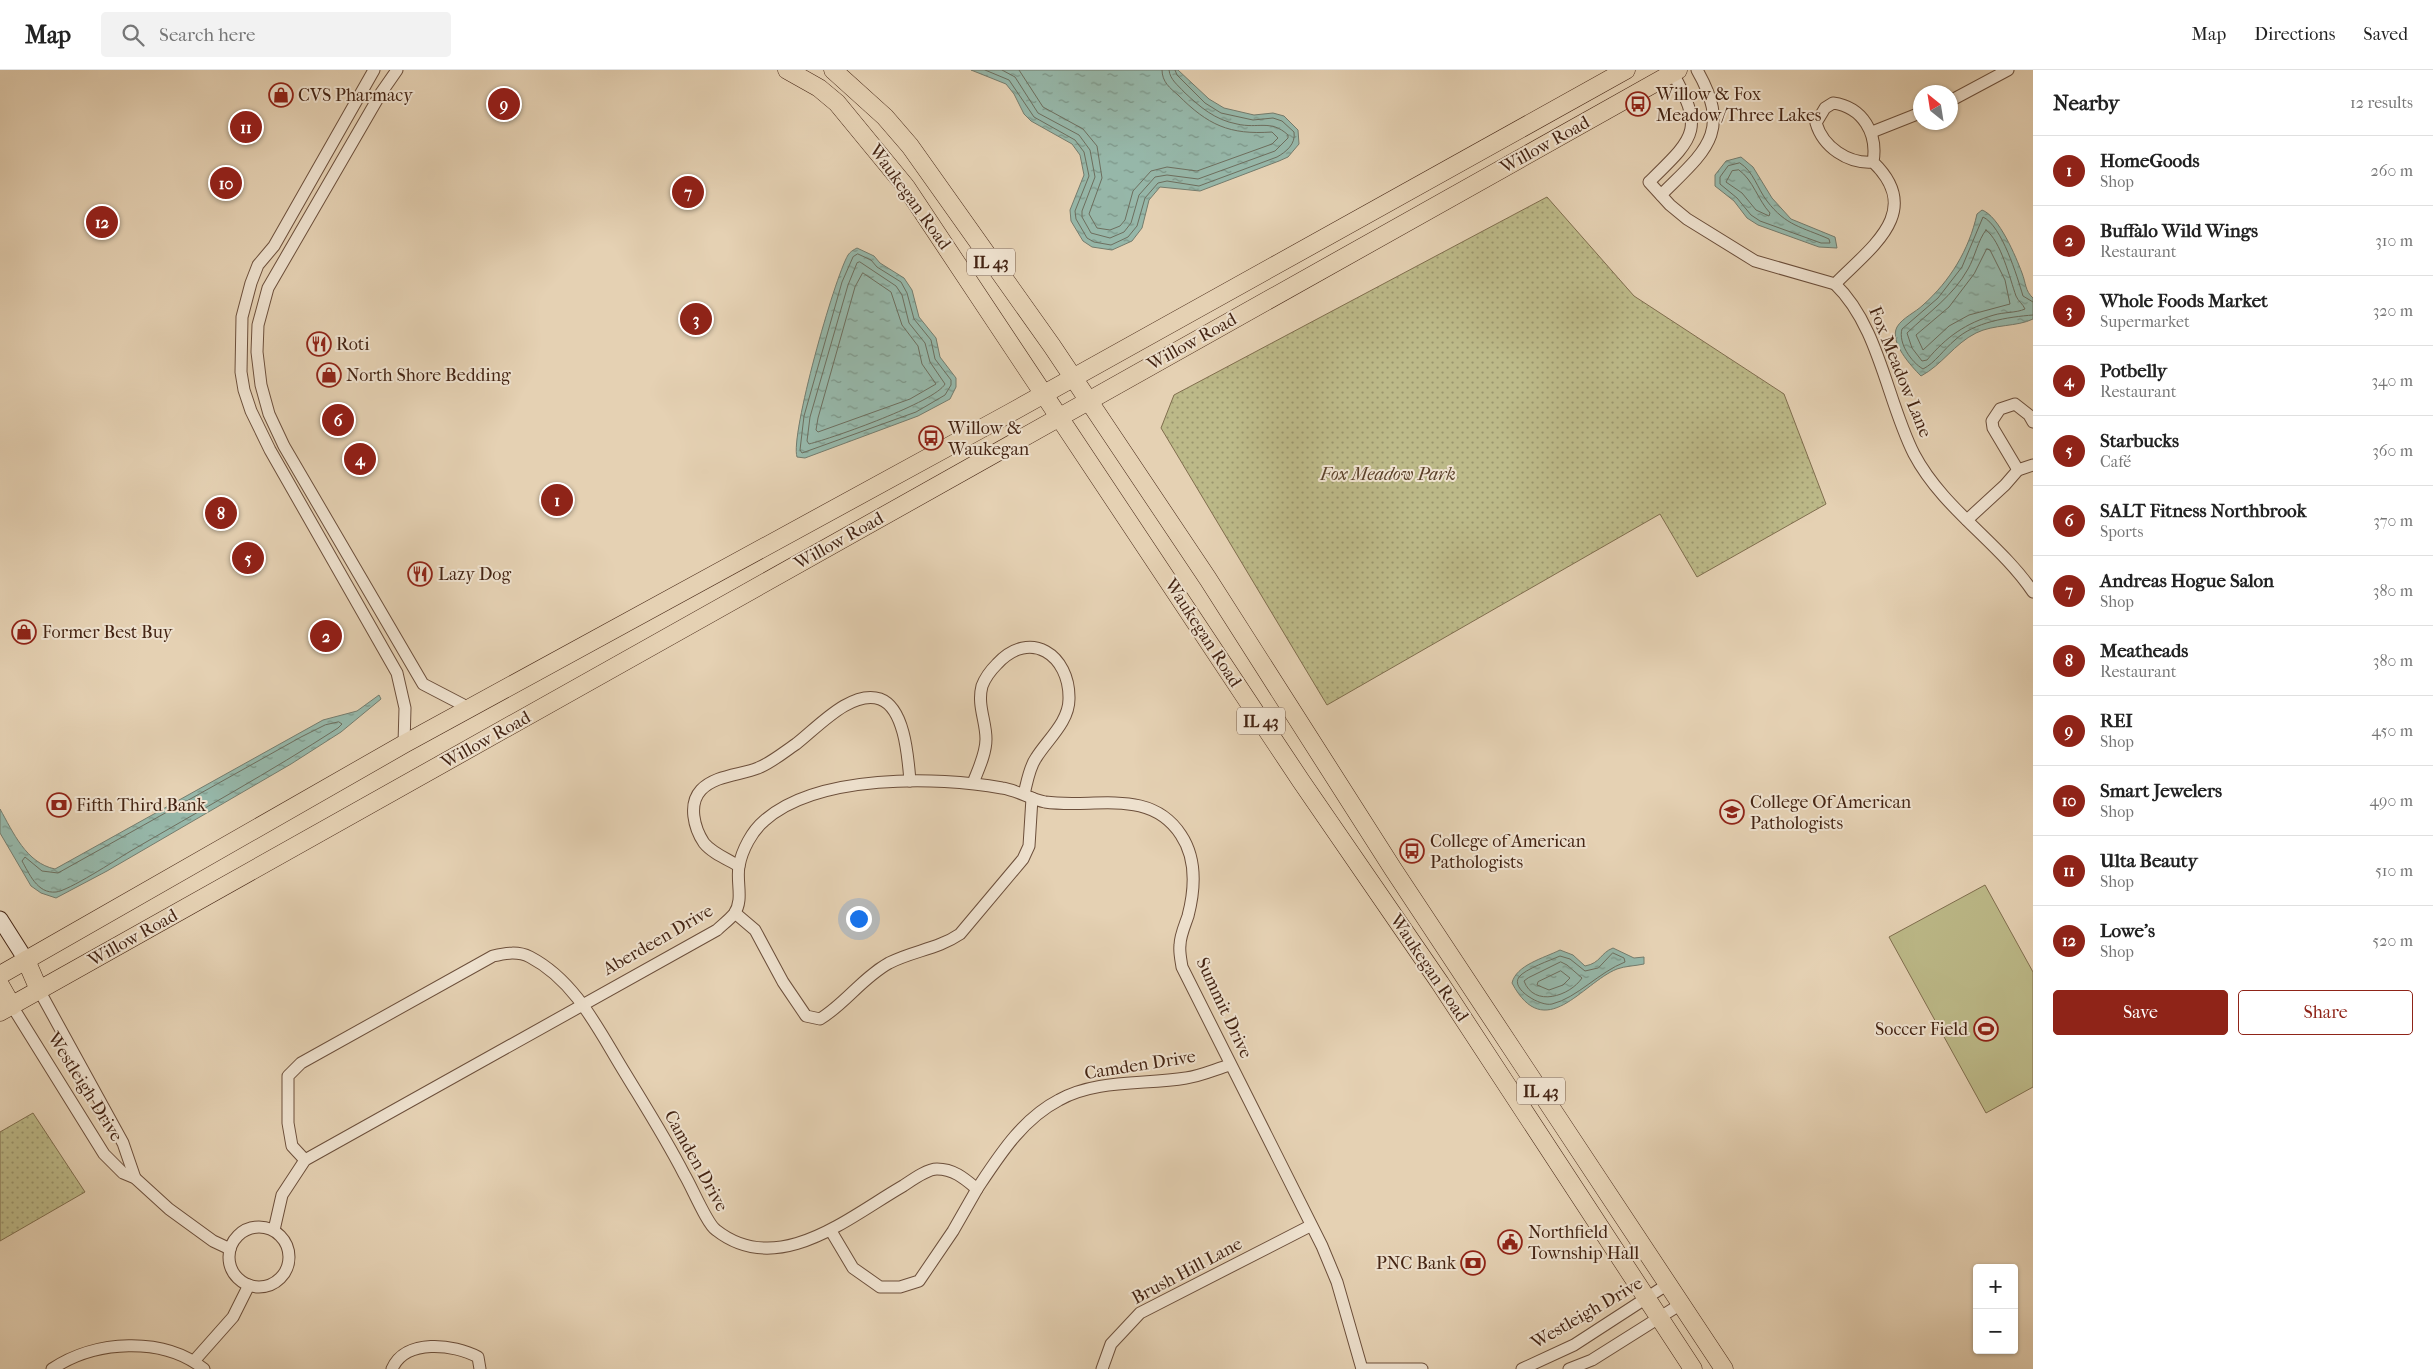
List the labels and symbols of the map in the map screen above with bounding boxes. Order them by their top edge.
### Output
shop icon: CVS Pharmacy [268,82,294,108]
place label: Willow & Fox Meadow/Three Lakes [1655,84,1822,126]
place label: CVS Pharmacy [298,85,414,106]
pin: 9 [488,85,520,123]
north arrow [1913,85,1958,130]
bus stop icon: Willow & Fox Meadow/Three Lakes [1625,91,1651,117]
pin: 11 [230,108,262,146]
street label: Willow Road [1496,112,1593,179]
street label: Waukegan Road [864,139,955,254]
pin: 10 [210,164,242,202]
pin: 7 [672,173,704,211]
pin: 12 [86,203,118,241]
road number: IL 43 [967,248,1015,276]
pin: 3 [680,300,712,338]
street label: Fox Meadow Lane [1864,303,1936,441]
street label: Willow Road [1143,309,1240,376]
restaurant icon: Roti [306,331,332,357]
place label: Roti [336,334,370,355]
shop icon: North Shore Bedding [316,362,342,388]
place label: North Shore Bedding [346,365,511,386]
pin: 6 [322,401,354,439]
place label: Willow & Waukegan [947,418,1030,460]
bus stop icon: Willow & Waukegan [918,425,944,451]
pin: 4 [344,440,376,478]
park label: Fox Meadow Park [1319,464,1456,485]
pin: 1 [541,481,573,519]
pin: 8 [205,494,237,532]
street label: Willow Road [790,508,887,575]
pin: 5 [232,539,264,577]
restaurant icon: Lazy Dog [407,561,433,587]
place label: Lazy Dog [438,564,512,585]
street label: Waukegan Road [1160,574,1246,691]
pin: 2 [310,617,342,655]
shop icon: Former Best Buy [11,619,37,645]
place label: Former Best Buy [42,622,174,643]
street label: Willow Road [437,707,534,774]
road number: IL 43 [1237,707,1285,734]
bank icon: Fifth Third Bank [46,792,72,818]
place label: College Of American Pathologists [1750,792,1912,834]
place label: Fifth Third Bank [76,795,207,816]
school or university icon: College Of American Pathologists [1719,799,1745,825]
place label: College of American Pathologists [1430,831,1587,873]
bus stop icon: College of American Pathologists [1399,838,1425,864]
street label: Aberdeen Drive [598,900,717,980]
street label: Willow Road [84,905,181,972]
your location [846,906,872,932]
street label: Waukegan Road [1385,909,1473,1026]
street label: Summit Drive [1191,954,1257,1062]
sports icon: Soccer Field [1973,1016,1999,1042]
place label: Soccer Field [1875,1019,1968,1040]
street label: Westleigh Drive [42,1028,127,1146]
street label: Camden Drive [1083,1046,1197,1084]
road number: IL 43 [1517,1078,1565,1104]
street label: Camden Drive [660,1107,732,1215]
place label: Northfield Township Hall [1528,1222,1639,1264]
public building icon: Northfield Township Hall [1497,1229,1523,1255]
street label: Brush Hill Lane [1128,1233,1246,1309]
bank icon: PNC Bank [1460,1250,1486,1276]
place label: PNC Bank [1376,1253,1457,1274]
street label: Westleigh Drive [1527,1273,1646,1354]

